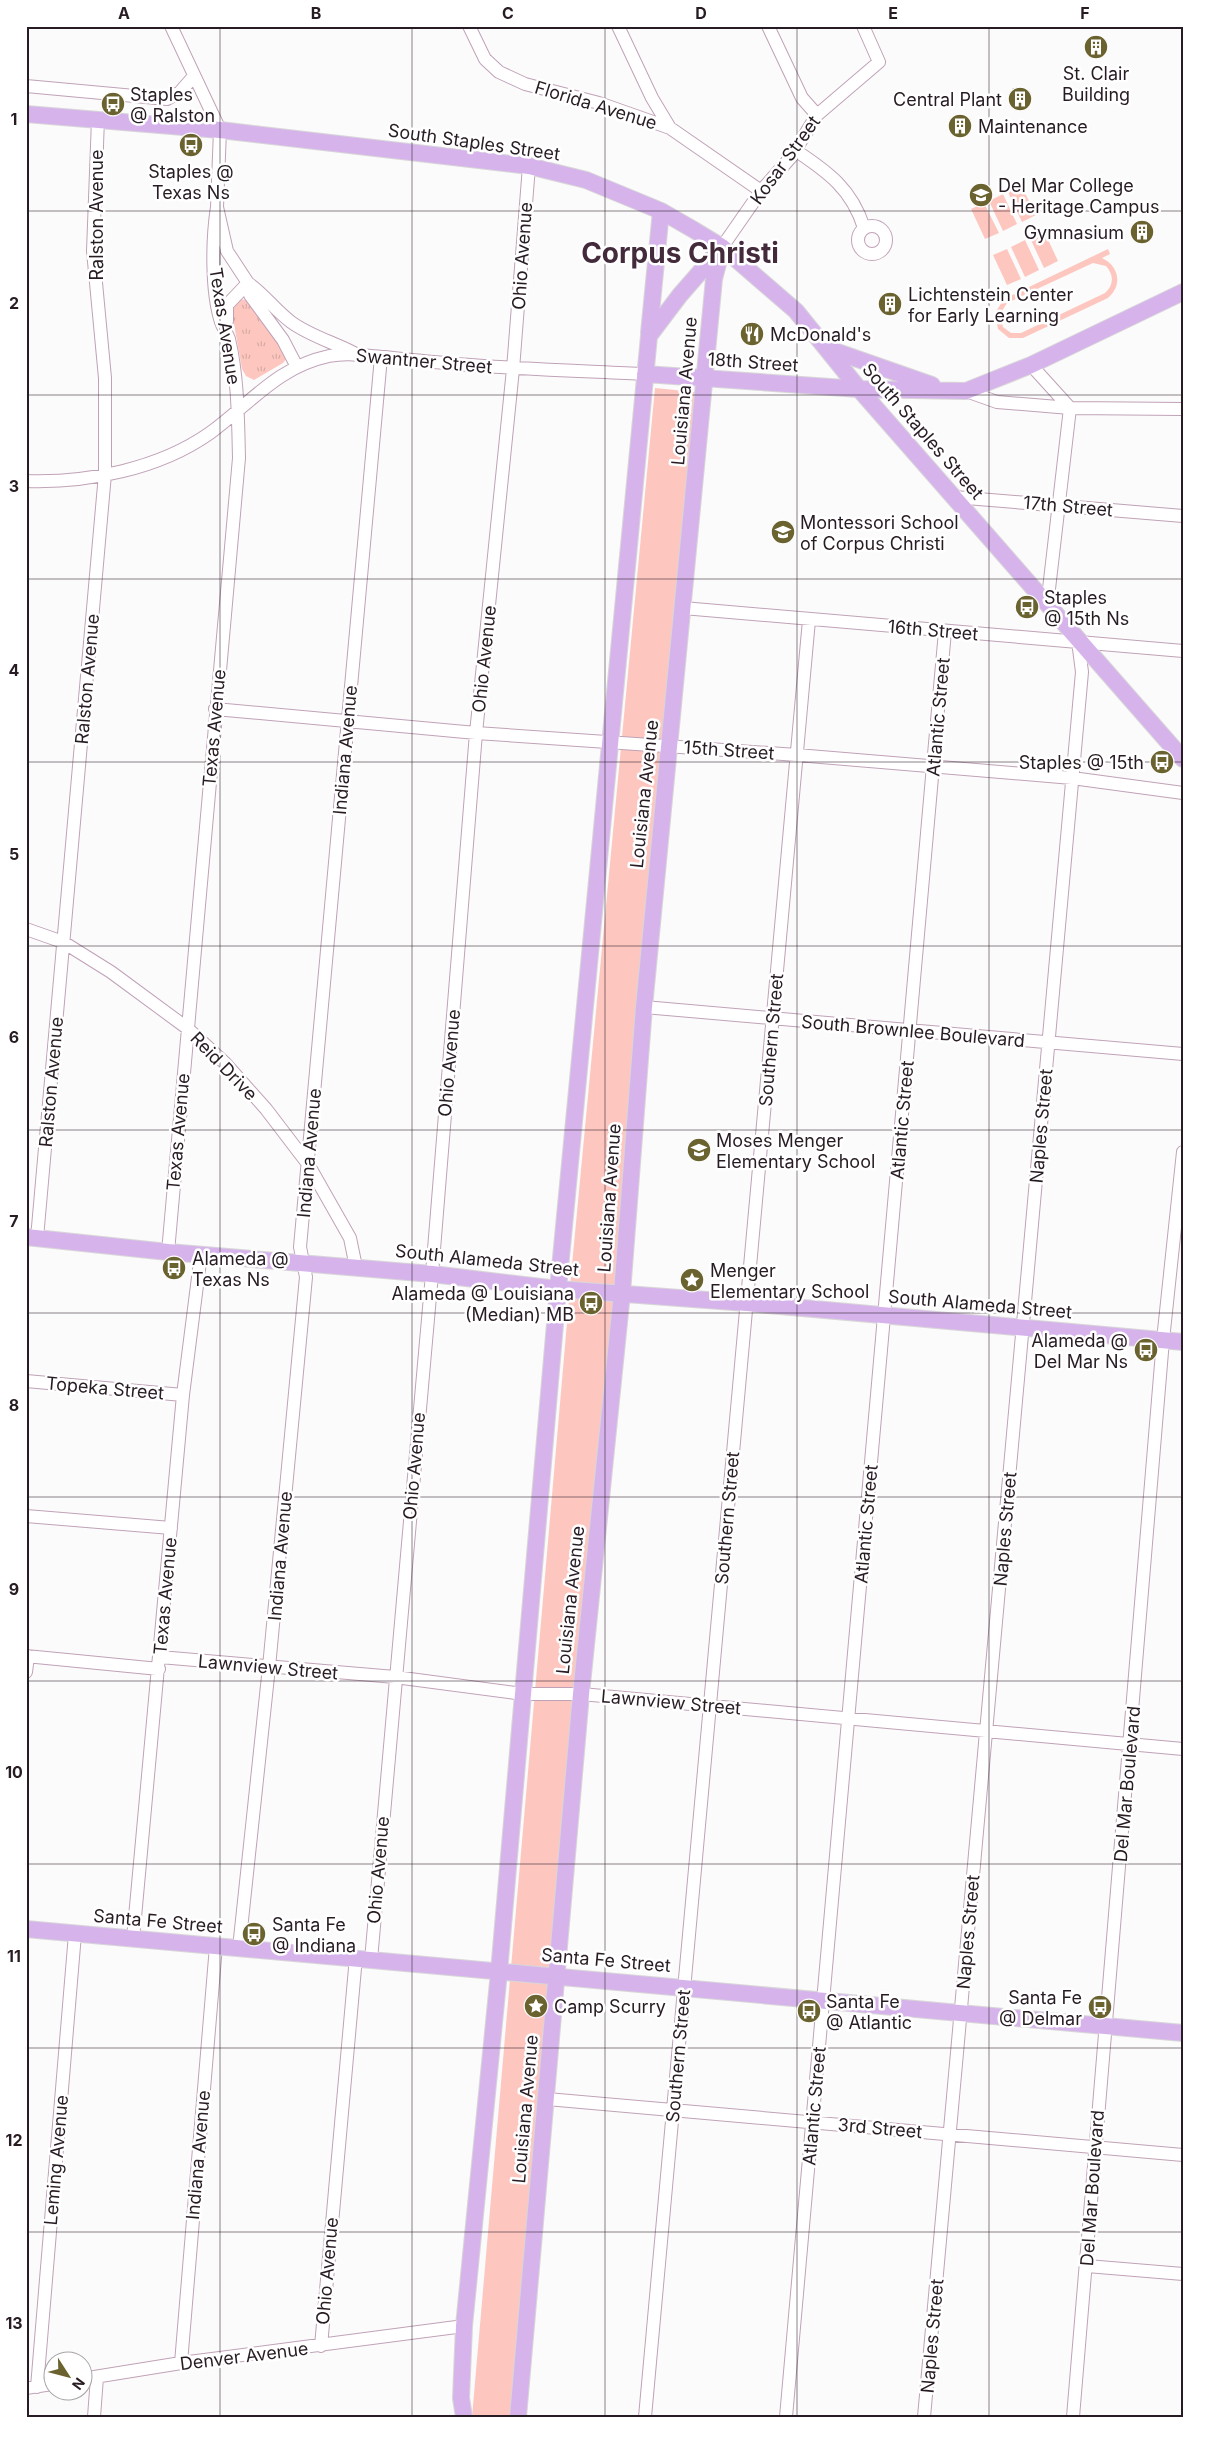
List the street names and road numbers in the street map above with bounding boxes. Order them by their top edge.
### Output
street label: Florida Avenue [532,76,660,134]
street label: Kosar Street [746,112,824,208]
street label: South Staples Street [387,120,561,164]
street label: Ralston Avenue [86,150,107,280]
street label: Ohio Avenue [508,201,536,311]
street label: Texas Avenue [205,266,245,386]
street label: Louisiana Avenue [667,316,701,466]
street label: Swantner Street [355,345,493,377]
street label: 18th Street [707,348,799,376]
street label: South Staples Street [858,359,988,503]
street label: 17th Street [1022,492,1114,520]
street label: Ohio Avenue [468,604,500,714]
street label: Ralston Avenue [71,613,103,745]
street label: 16th Street [887,616,979,644]
street label: Atlantic Street [922,656,954,777]
street label: Texas Avenue [198,668,230,788]
street label: Indiana Avenue [329,684,361,816]
street label: Louisiana Avenue [626,719,662,869]
street label: 15th Street [683,736,775,764]
street label: Southern Street [755,972,787,1107]
street label: Ohio Avenue [434,1008,464,1118]
street label: South Brownlee Boulevard [800,1011,1026,1051]
street label: Ralston Avenue [35,1016,67,1148]
street label: Reid Drive [186,1027,262,1105]
street label: Atlantic Street [886,1059,918,1180]
street label: Naples Street [1026,1068,1056,1184]
street label: Texas Avenue [162,1072,194,1192]
street label: Indiana Avenue [293,1087,325,1219]
street label: Louisiana Avenue [593,1123,625,1273]
street label: South Alameda Street [394,1240,580,1280]
street label: South Alameda Street [887,1285,1073,1323]
street label: Topeka Street [45,1372,165,1404]
street label: Ohio Avenue [399,1411,429,1521]
street label: Southern Street [711,1450,743,1585]
street label: Atlantic Street [850,1463,882,1584]
street label: Naples Street [990,1471,1020,1587]
street label: Indiana Avenue [264,1490,296,1622]
street label: Louisiana Avenue [552,1525,588,1675]
street label: Texas Avenue [149,1536,181,1656]
street label: Lawnview Street [197,1650,339,1684]
street label: Lawnview Street [600,1685,742,1719]
street label: Del Mar Boulevard [1110,1705,1144,1863]
street label: Ohio Avenue [363,1815,393,1925]
street label: Naples Street [953,1874,983,1990]
street label: Santa Fe Street [92,1905,224,1937]
street label: Santa Fe Street [540,1944,672,1976]
street label: Southern Street [662,1988,694,2123]
street label: Louisiana Avenue [508,2034,542,2184]
street label: Atlantic Street [798,2045,830,2166]
street label: Indiana Avenue [182,2089,214,2221]
street label: Leming Avenue [40,2094,72,2226]
street label: Del Mar Boulevard [1076,2109,1108,2267]
street label: 3rd Street [837,2114,923,2142]
street label: Ohio Avenue [312,2216,342,2326]
street label: Naples Street [917,2278,947,2394]
street label: Denver Avenue [179,2338,309,2374]

